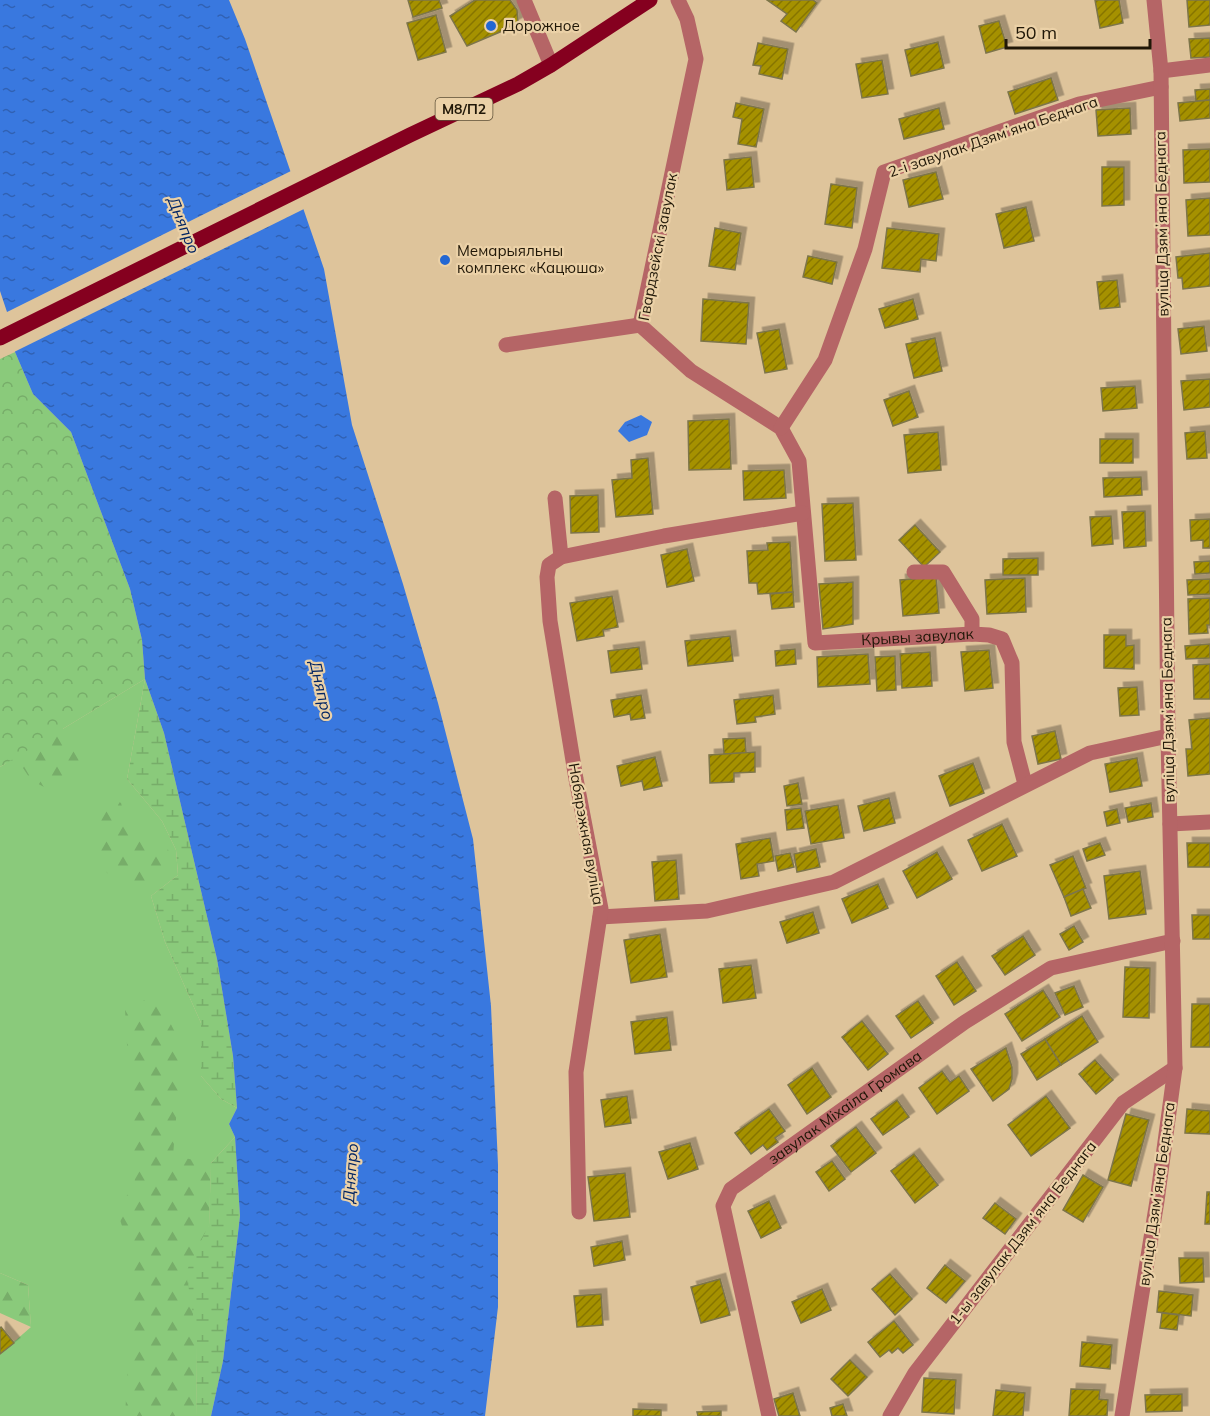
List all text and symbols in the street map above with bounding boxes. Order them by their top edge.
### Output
scale bar [1006,12,1150,50]
place label: Дорожное [503,16,580,35]
marker: Дорожное [484,19,498,33]
text: 50 m [1015,21,1057,44]
street label: 2-і завулак Дзямʼяна Беднага [886,92,1100,181]
road number: М8/П2 [436,98,492,120]
street label: вуліца Дзямʼяна Беднага [1150,131,1173,317]
street label: Гвардзейскі завулак [634,171,681,322]
water label: Дняпро [163,193,204,256]
place label: Мемарыяльны комплекс «Кацюша» [457,241,605,277]
marker: Мемарыяльны комплекс «Кацюша» [438,253,452,267]
street label: вуліца Дзямʼяна Беднага [1156,617,1179,803]
street label: Крывы завулак [861,624,975,649]
water label: Дняпро [305,658,338,721]
street label: Набярэжная вуліца [565,761,608,906]
street label: завулак Міхаіла Громава [764,1046,925,1168]
street label: вуліца Дзямʼяна Беднага [1134,1101,1179,1287]
street label: 1-ы завулак Дзямʼяна Беднага [945,1137,1100,1328]
water label: Дняпро [338,1142,362,1205]

